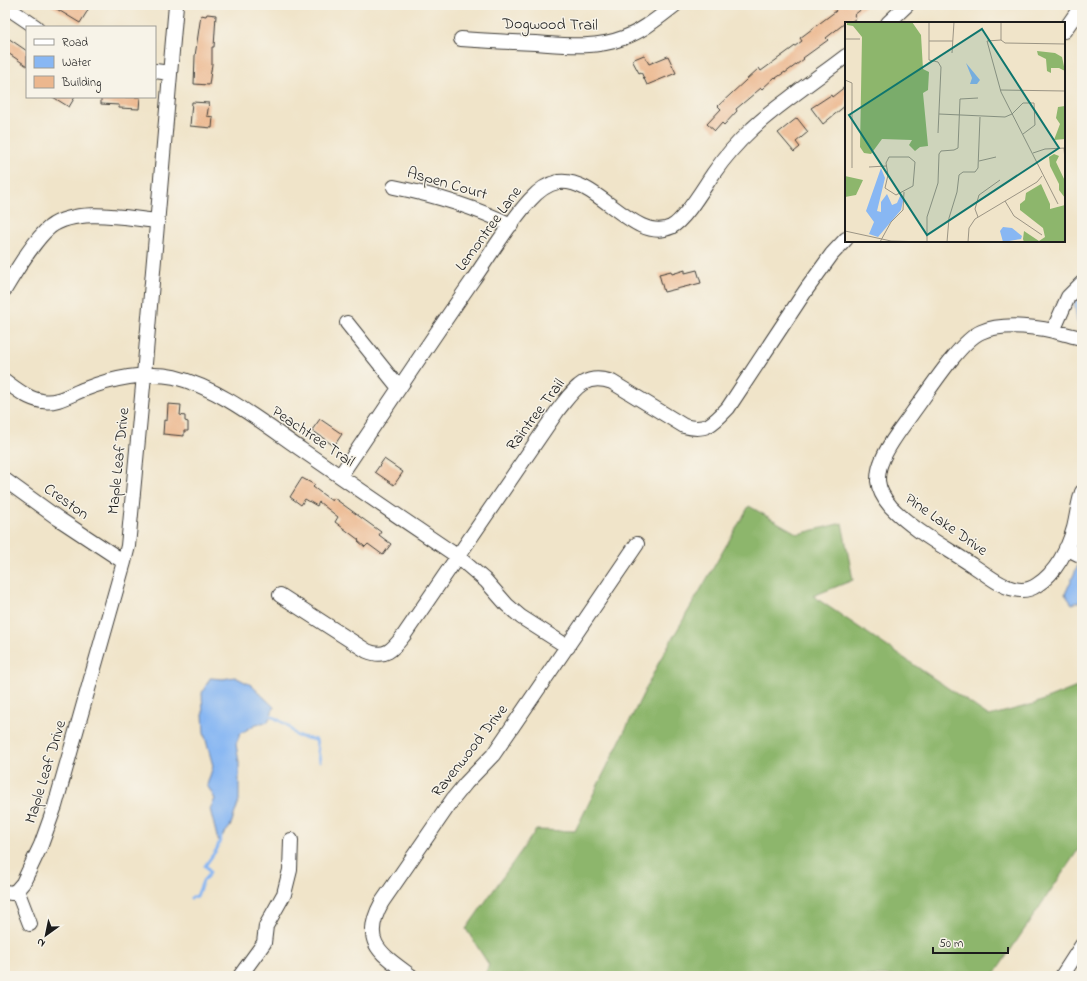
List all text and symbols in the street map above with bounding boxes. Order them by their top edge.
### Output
street label: Dogwood Trail [501,12,598,38]
inset map [845,22,1065,242]
legend [26,26,156,98]
text: Road [62,34,88,52]
text: Water [62,54,91,72]
text: Building [61,74,101,93]
street label: Aspen Court [404,161,490,207]
street label: Lemontree Lane [450,181,529,277]
street label: Raintree Trail [501,373,571,456]
street label: Peachtree Trail [267,400,360,474]
street label: Maple Leaf Drive [101,406,137,515]
street label: Creston [38,478,94,526]
street label: Pine Lake Drive [900,488,993,563]
street label: Ravenwood Drive [426,699,515,803]
street label: Maple Leaf Drive [19,717,73,827]
north arrow [26,915,66,955]
scale bar [933,929,1008,955]
text: N [34,934,49,951]
text: 50 m [939,935,963,953]

